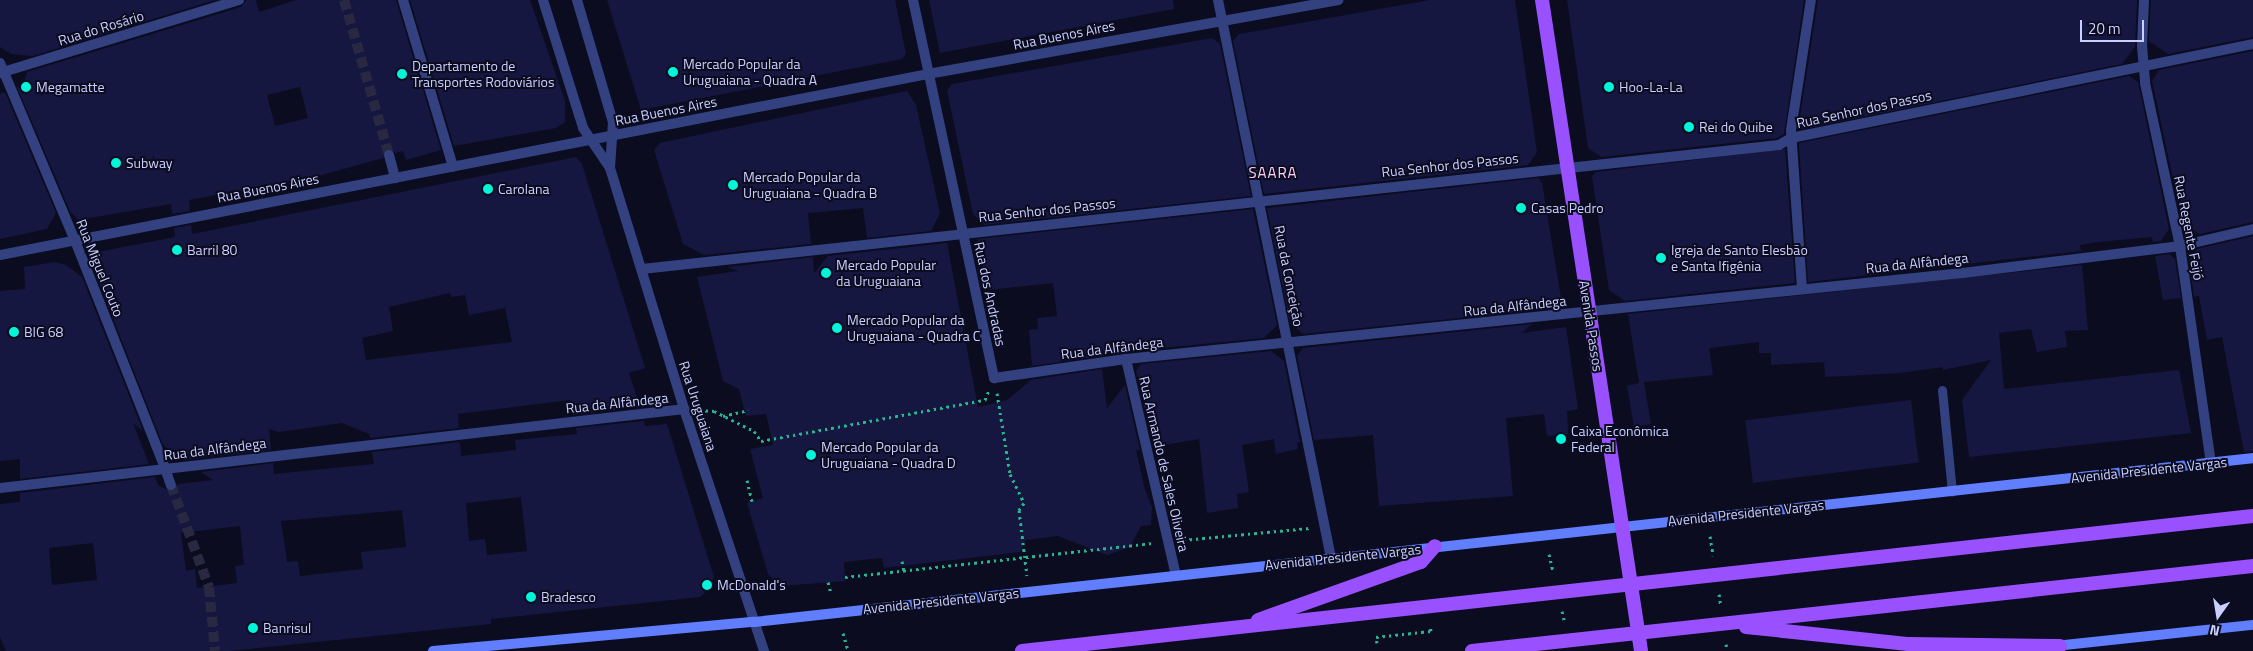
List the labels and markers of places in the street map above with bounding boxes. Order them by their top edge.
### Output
place label: Mercado Popular da Uruguaiana - Quadra A [683,56,817,88]
place label: Departamento de Transportes Rodoviários [412,58,554,90]
marker: Mercado Popular da Uruguaiana - Quadra A [667,66,679,78]
marker: Departamento de Transportes Rodoviários [396,68,408,80]
place label: Megamatte [36,79,105,95]
place label: Hoo-La-La [1619,79,1683,95]
marker: Megamatte [20,81,32,93]
marker: Hoo-La-La [1603,81,1615,93]
place label: Rei do Quibe [1699,119,1773,135]
marker: Rei do Quibe [1683,121,1695,133]
place label: Subway [126,155,173,171]
marker: Subway [110,157,122,169]
place label: Mercado Popular da Uruguaiana - Quadra B [743,169,877,202]
marker: Mercado Popular da Uruguaiana - Quadra B [727,179,739,191]
place label: Carolana [498,181,550,197]
marker: Carolana [482,183,494,195]
place label: Casas Pedro [1531,200,1604,216]
marker: Casas Pedro [1515,202,1527,214]
place label: Barril 80 [187,242,237,258]
place label: Igreja de Santo Elesbão e Santa Ifigênia [1671,242,1808,274]
marker: Barril 80 [171,244,183,256]
marker: Igreja de Santo Elesbão e Santa Ifigênia [1655,252,1667,264]
place label: Mercado Popular da Uruguaiana [836,257,936,290]
marker: Mercado Popular da Uruguaiana [820,267,832,279]
place label: Mercado Popular da Uruguaiana - Quadra C [847,312,980,344]
marker: Mercado Popular da Uruguaiana - Quadra C [831,322,843,334]
place label: BIG 68 [24,324,63,340]
marker: BIG 68 [8,326,20,338]
place label: Caixa Econômica Federal [1571,423,1669,456]
marker: Caixa Econômica Federal [1555,433,1567,445]
place label: Mercado Popular da Uruguaiana - Quadra D [821,439,956,472]
marker: Mercado Popular da Uruguaiana - Quadra D [805,449,817,461]
place label: McDonald's [717,577,786,593]
marker: McDonald's [701,579,713,591]
place label: Bradesco [541,589,596,605]
marker: Bradesco [525,591,537,603]
place label: Banrisul [263,620,311,636]
marker: Banrisul [247,622,259,634]

